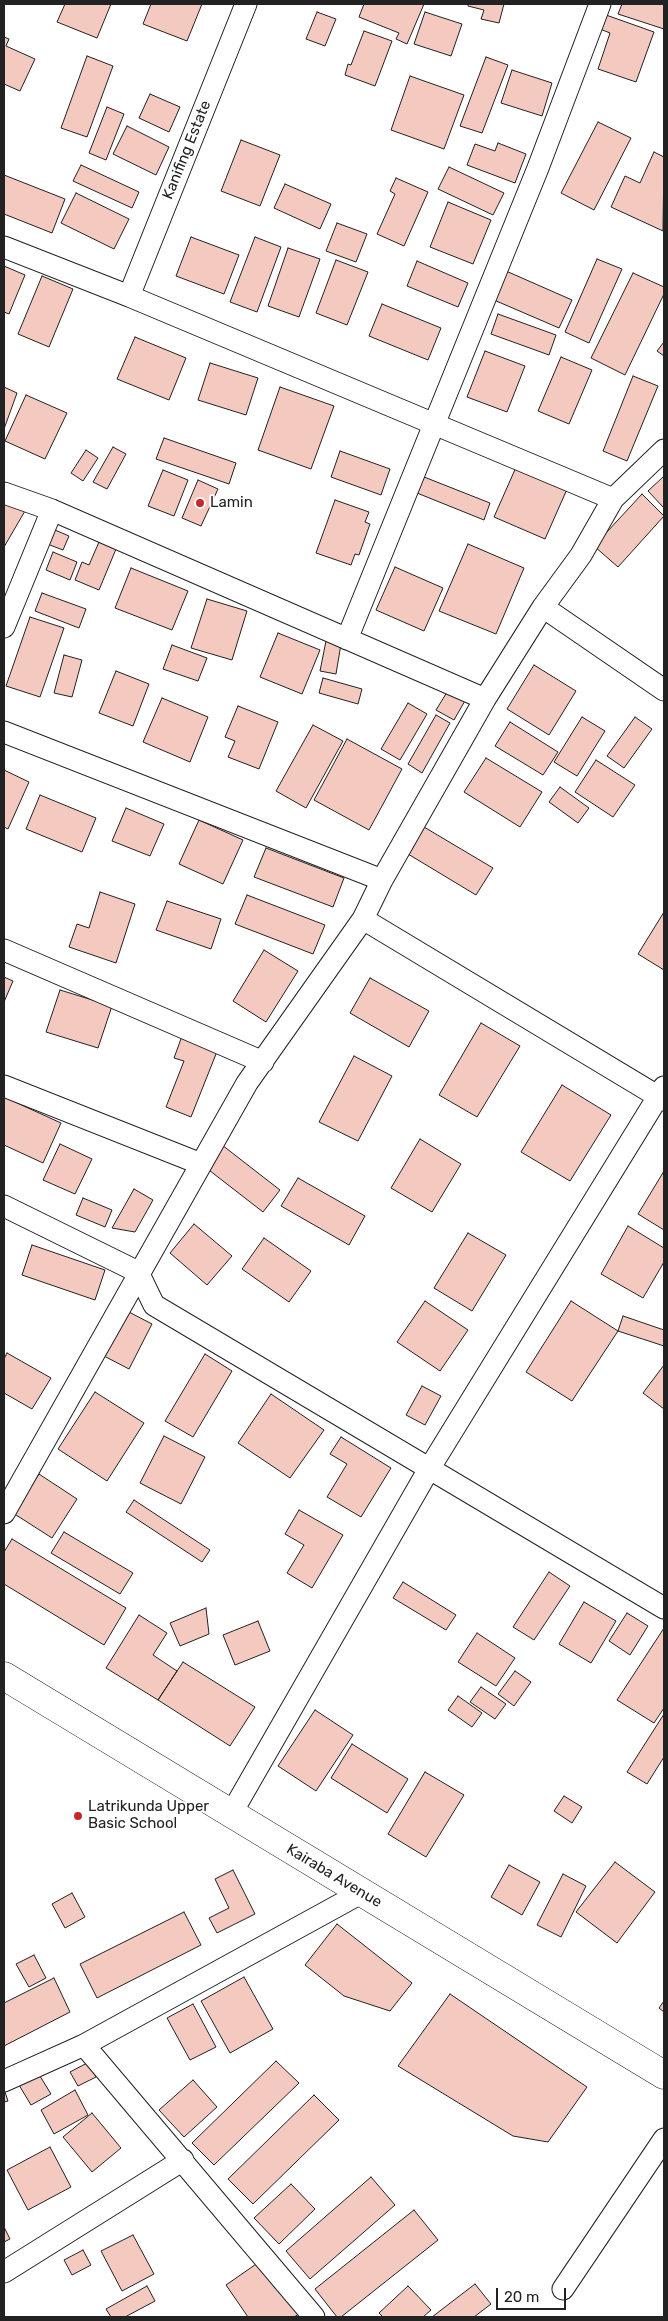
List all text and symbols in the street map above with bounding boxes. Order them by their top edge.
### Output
street label: Kanifing Estate [159,98,215,202]
place label: Lamin [210,494,253,512]
marker: Lamin [194,497,206,509]
place label: Latrikunda Upper Basic School [88,1798,209,1833]
marker: Latrikunda Upper Basic School [72,1810,84,1822]
street label: Kairaba Avenue [283,1840,385,1912]
scale bar [498,2278,568,2310]
text: 20 m [504,2288,539,2306]

